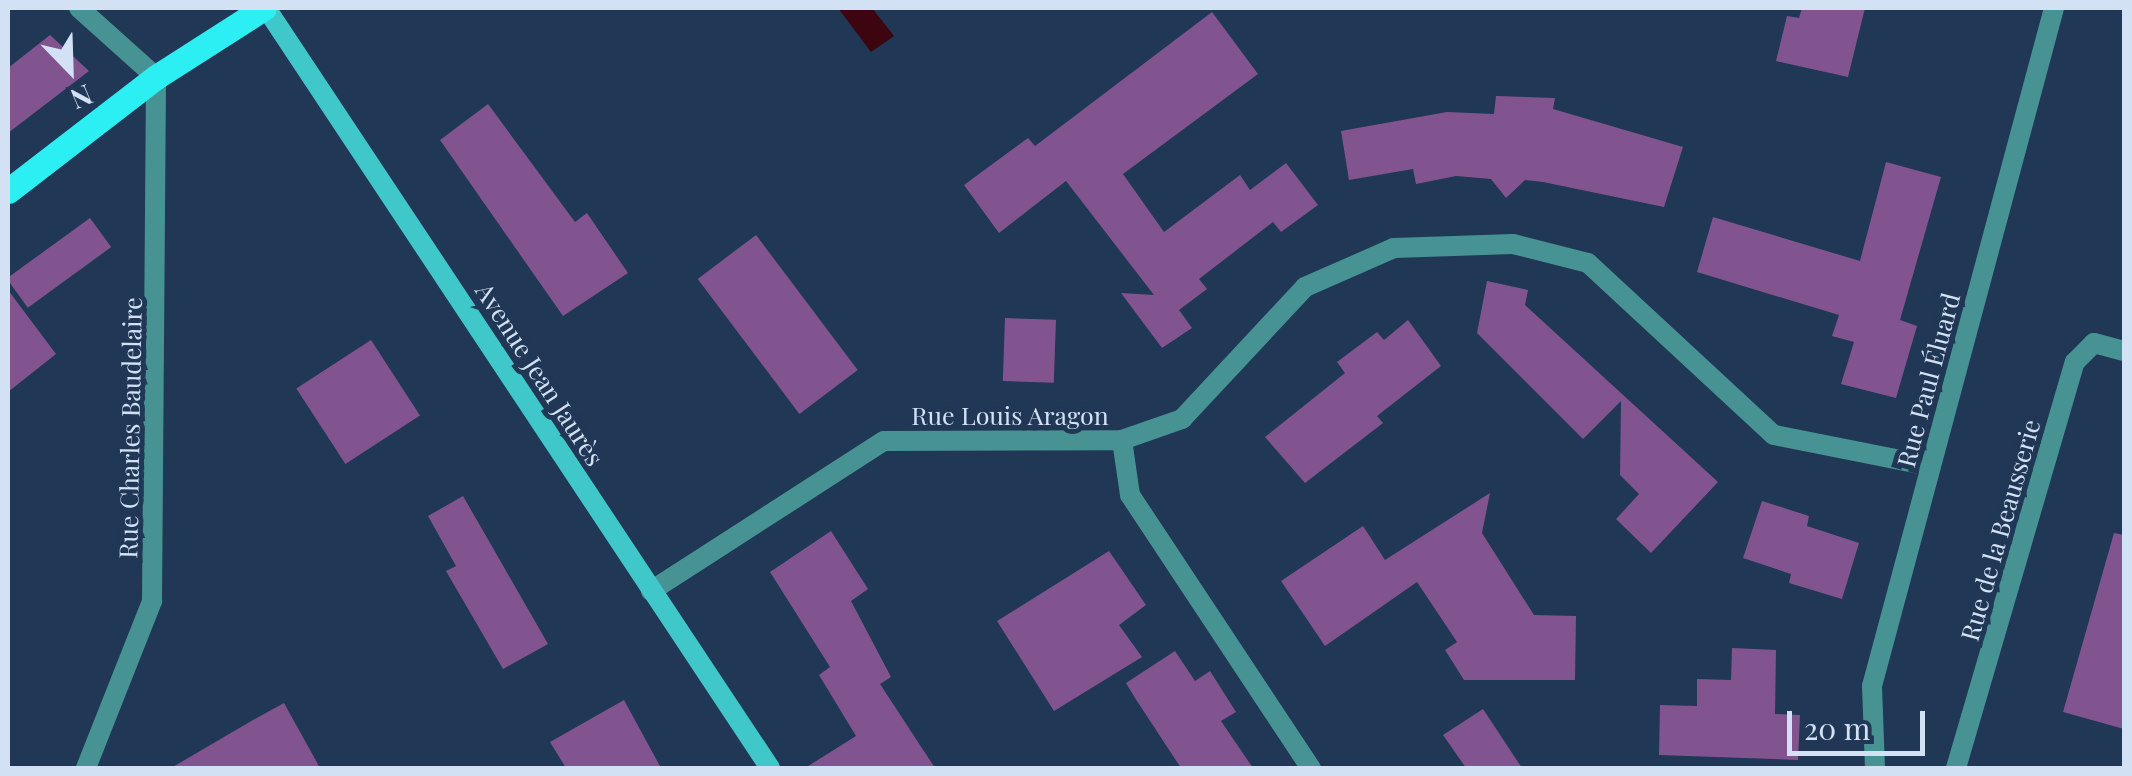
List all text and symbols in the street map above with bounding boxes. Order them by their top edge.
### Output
north arrow [20,20,120,120]
text: N [65,77,98,119]
street label: Avenue Jean Jaurès [470,277,610,471]
street label: Rue Paul Éluard [1890,290,1966,470]
street label: Rue Charles Baudelaire [113,297,147,559]
street label: Rue Louis Aragon [911,400,1109,430]
street label: Rue de la Beausserie [1954,415,2046,645]
scale bar [1792,691,1930,753]
text: 20 m [1804,708,1870,748]

